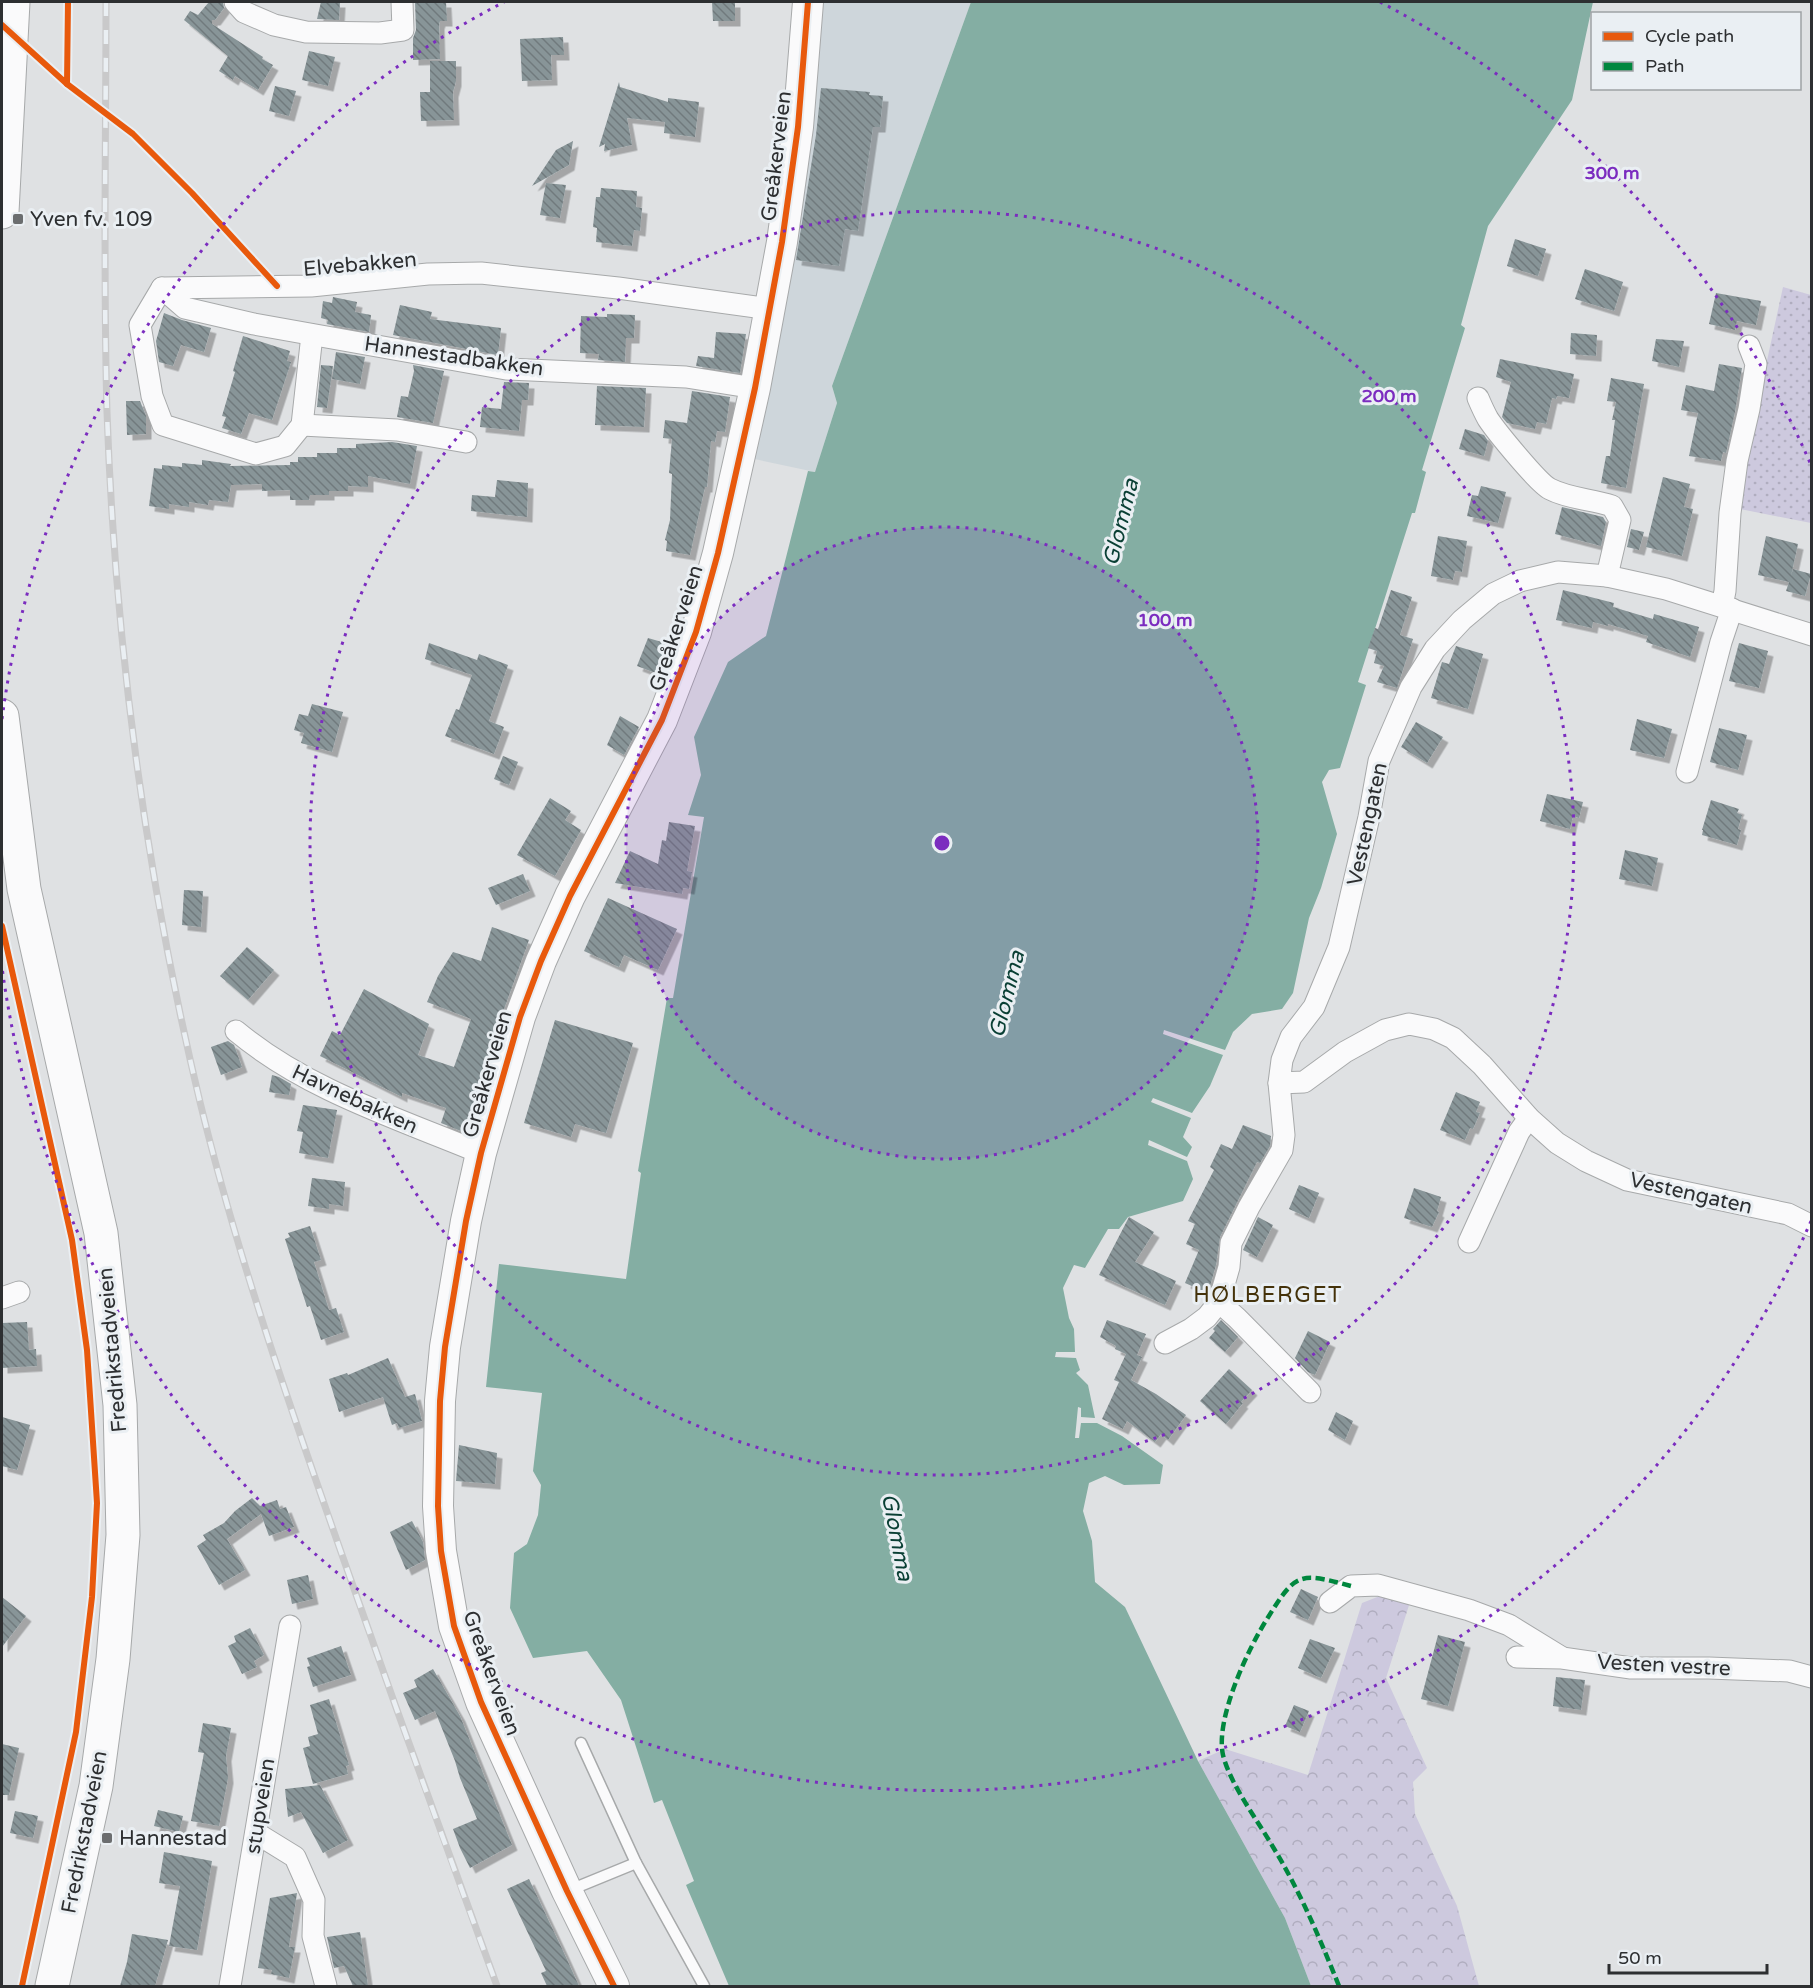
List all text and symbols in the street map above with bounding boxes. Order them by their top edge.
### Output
legend [1591,12,1801,90]
text: Cycle path [1645,25,1734,47]
text: Path [1645,55,1684,77]
street label: Greåkerveien [756,89,797,223]
text: 300 m [1584,162,1640,184]
place label: Yven fv. 109 [30,207,153,232]
marker: Yven fv. 109 [11,212,25,226]
street label: Elvebakken [302,247,418,282]
street label: Hannestadbakken [363,332,545,381]
text: 200 m [1361,385,1417,407]
water label: Glomma [1098,476,1144,568]
street label: Greåkerveien [644,562,709,694]
text: 100 m [1137,609,1193,631]
street label: Vestengaten [1342,760,1393,888]
centre of rings [932,833,952,853]
water label: Glomma [984,948,1030,1040]
street label: Greåkerveien [457,1008,518,1141]
street label: Havnebakken [288,1059,422,1139]
street label: Vestengaten [1627,1167,1755,1220]
street label: Fredrikstadveien [93,1266,132,1433]
district label: HØLBERGET [1193,1282,1343,1308]
water label: Glomma [876,1491,918,1584]
street label: Greåkerveien [457,1607,526,1739]
street label: Vesten vestre [1597,1650,1732,1681]
street label: Fredrikstadveien [56,1748,113,1916]
street label: stupveien [241,1756,280,1856]
place label: Hannestad [119,1826,227,1851]
marker: Hannestad [100,1831,114,1845]
scale bar [1609,1937,1766,1975]
text: 50 m [1618,1947,1662,1969]

